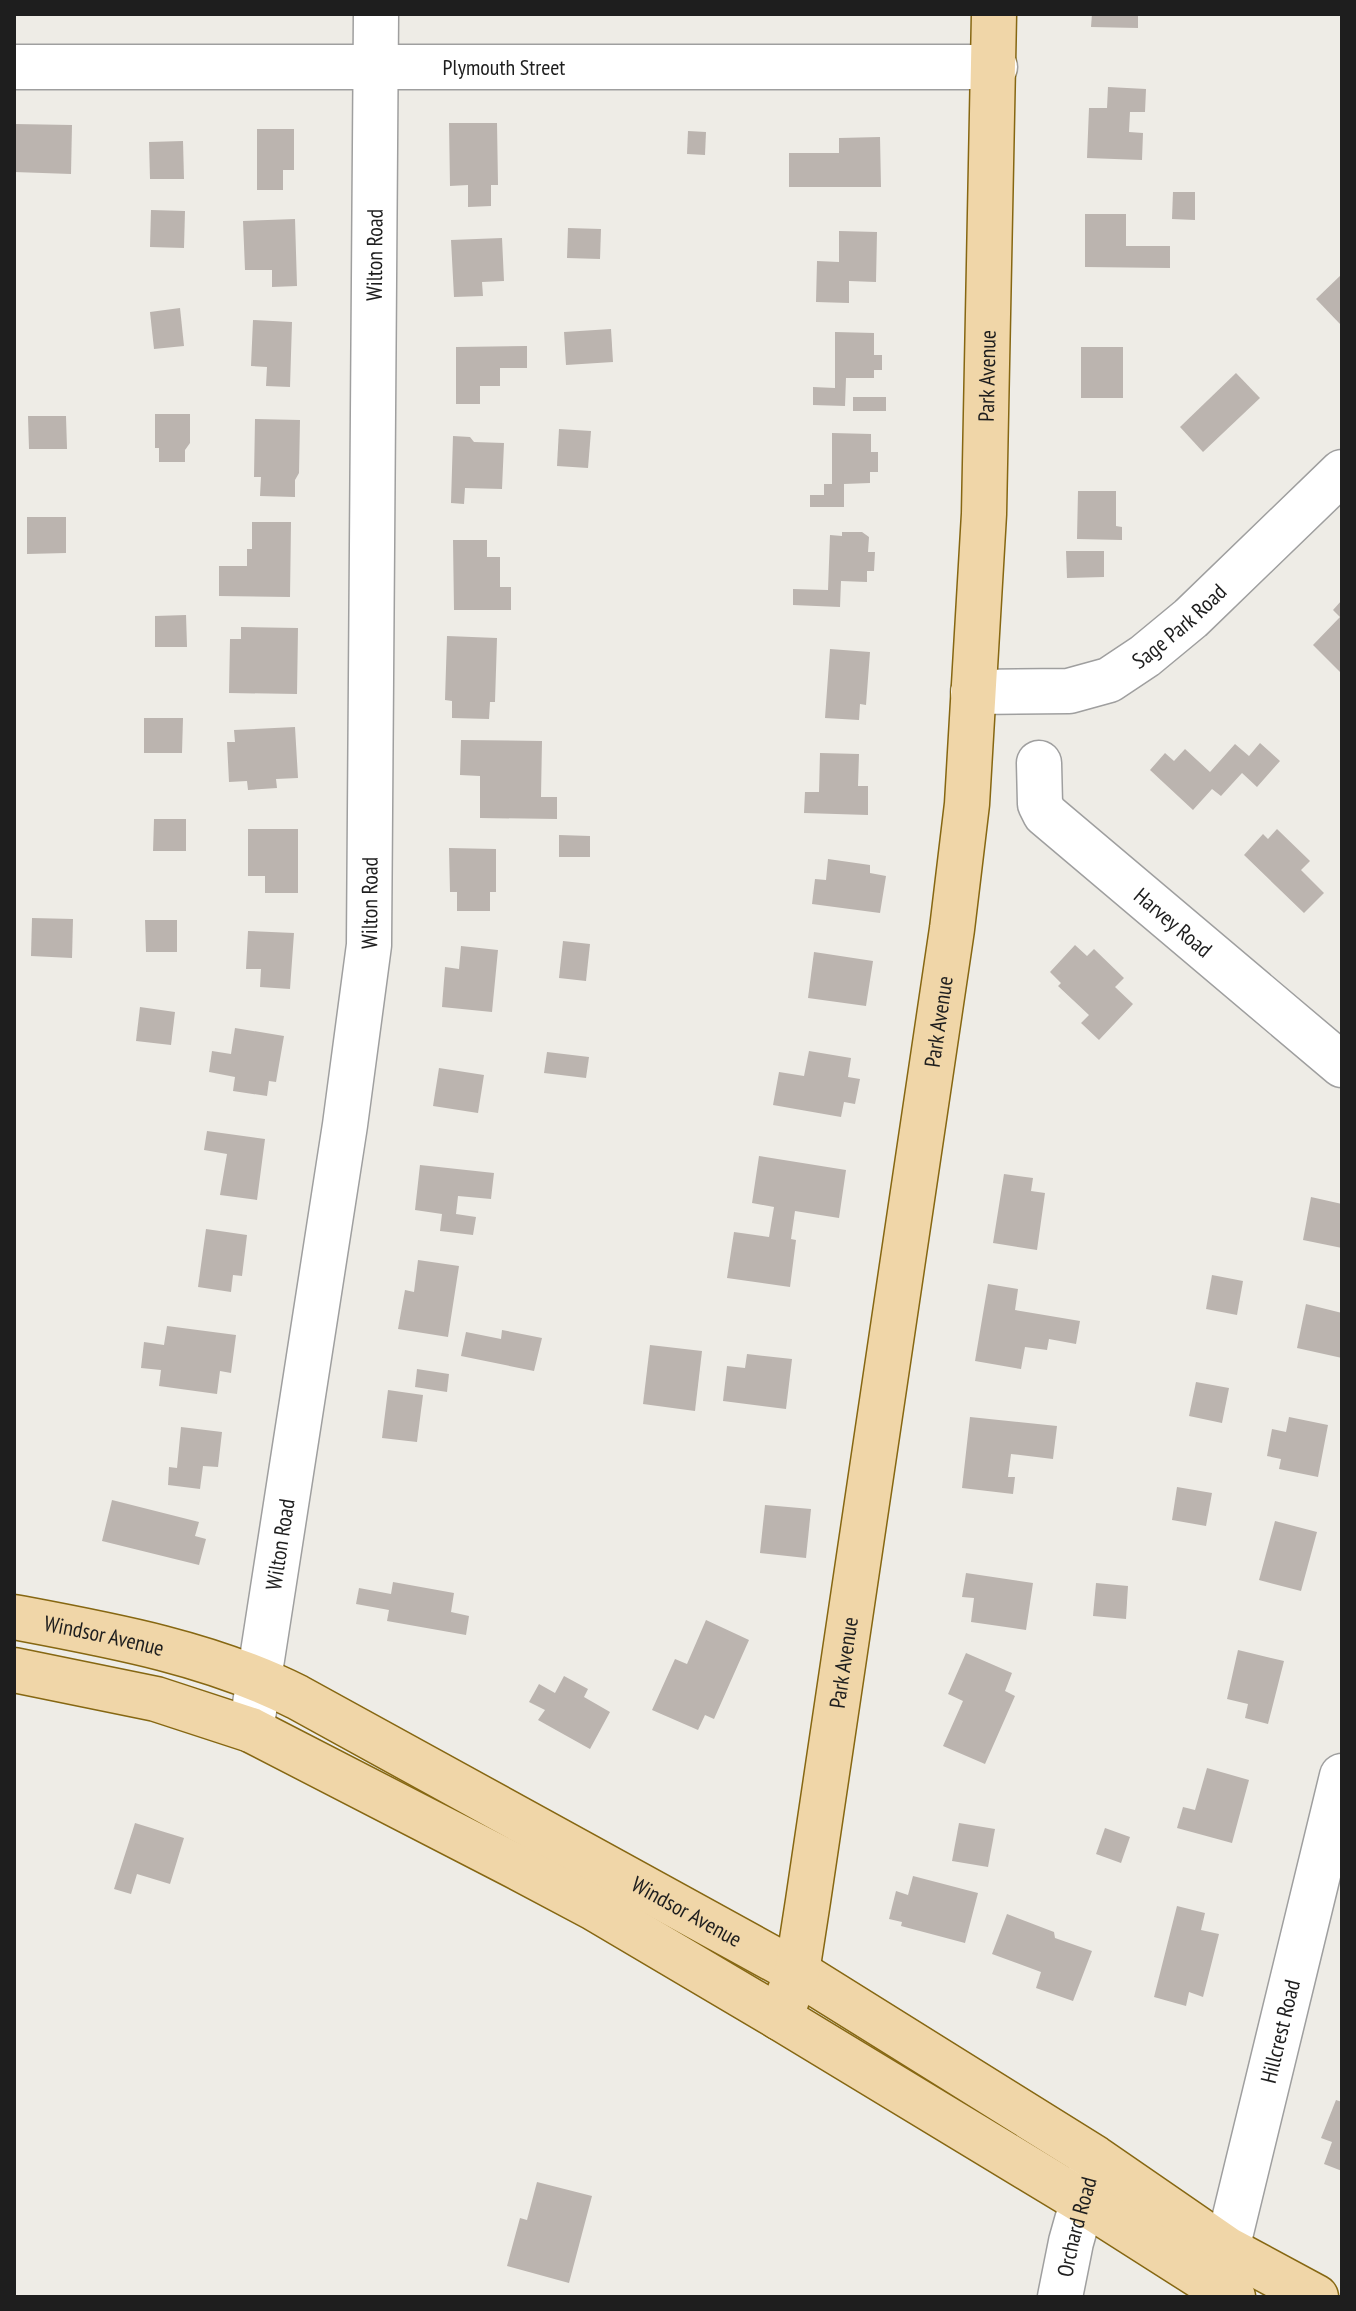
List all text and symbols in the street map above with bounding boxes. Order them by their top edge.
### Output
street label: Plymouth Street [443,53,565,81]
street label: Wilton Road [360,209,389,301]
street label: Park Avenue [972,330,1002,422]
street label: Sage Park Road [1127,578,1232,675]
street label: Wilton Road [355,857,384,949]
street label: Harvey Road [1128,881,1218,963]
street label: Park Avenue [918,974,959,1069]
street label: Wilton Road [259,1497,301,1592]
street label: Windsor Avenue [42,1609,167,1662]
street label: Park Avenue [823,1615,864,1710]
street label: Windsor Avenue [627,1870,747,1953]
street label: Hillcrest Road [1254,1977,1306,2086]
street label: Orchard Road [1050,2174,1103,2279]

